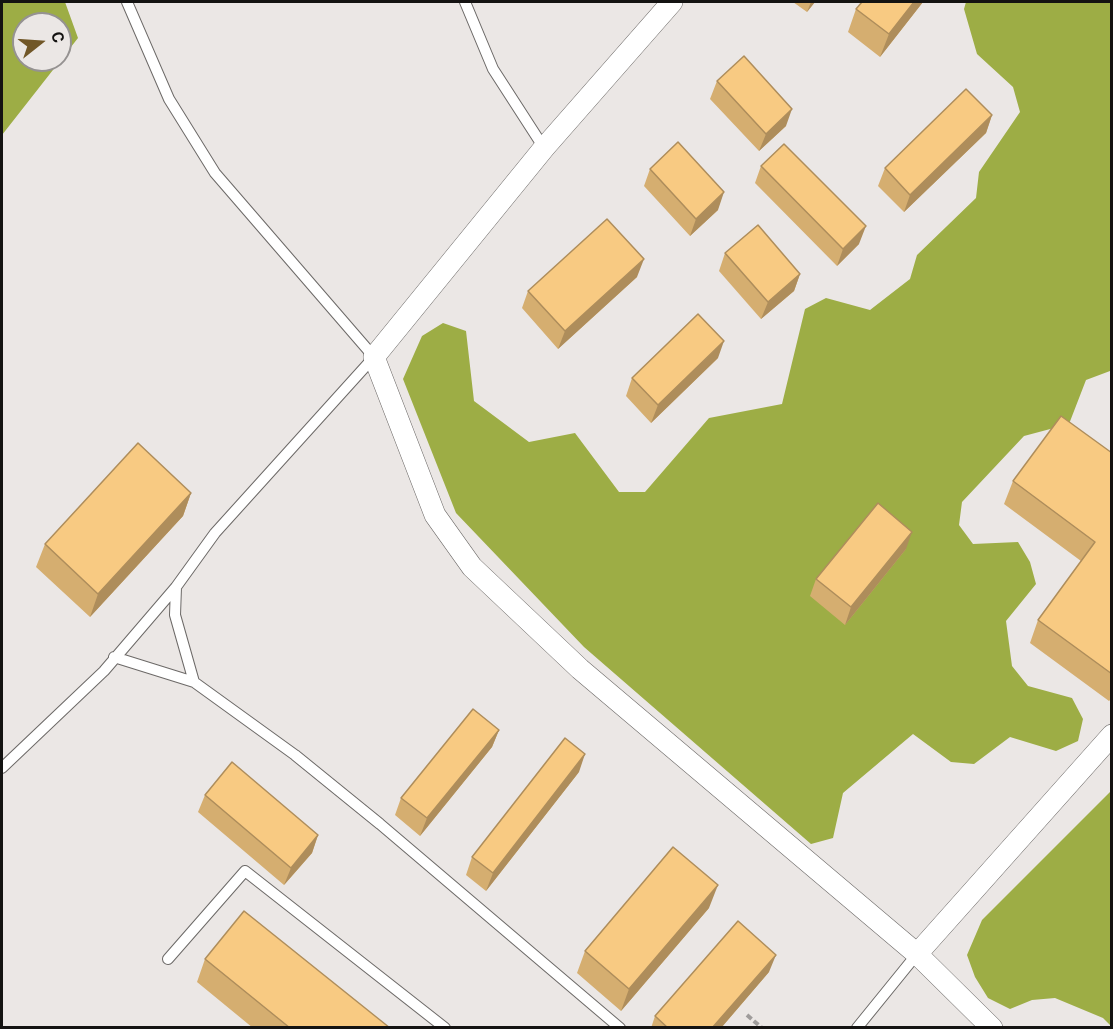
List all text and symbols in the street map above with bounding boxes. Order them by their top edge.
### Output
north arrow [12,12,72,72]
text: С [47,29,68,45]

